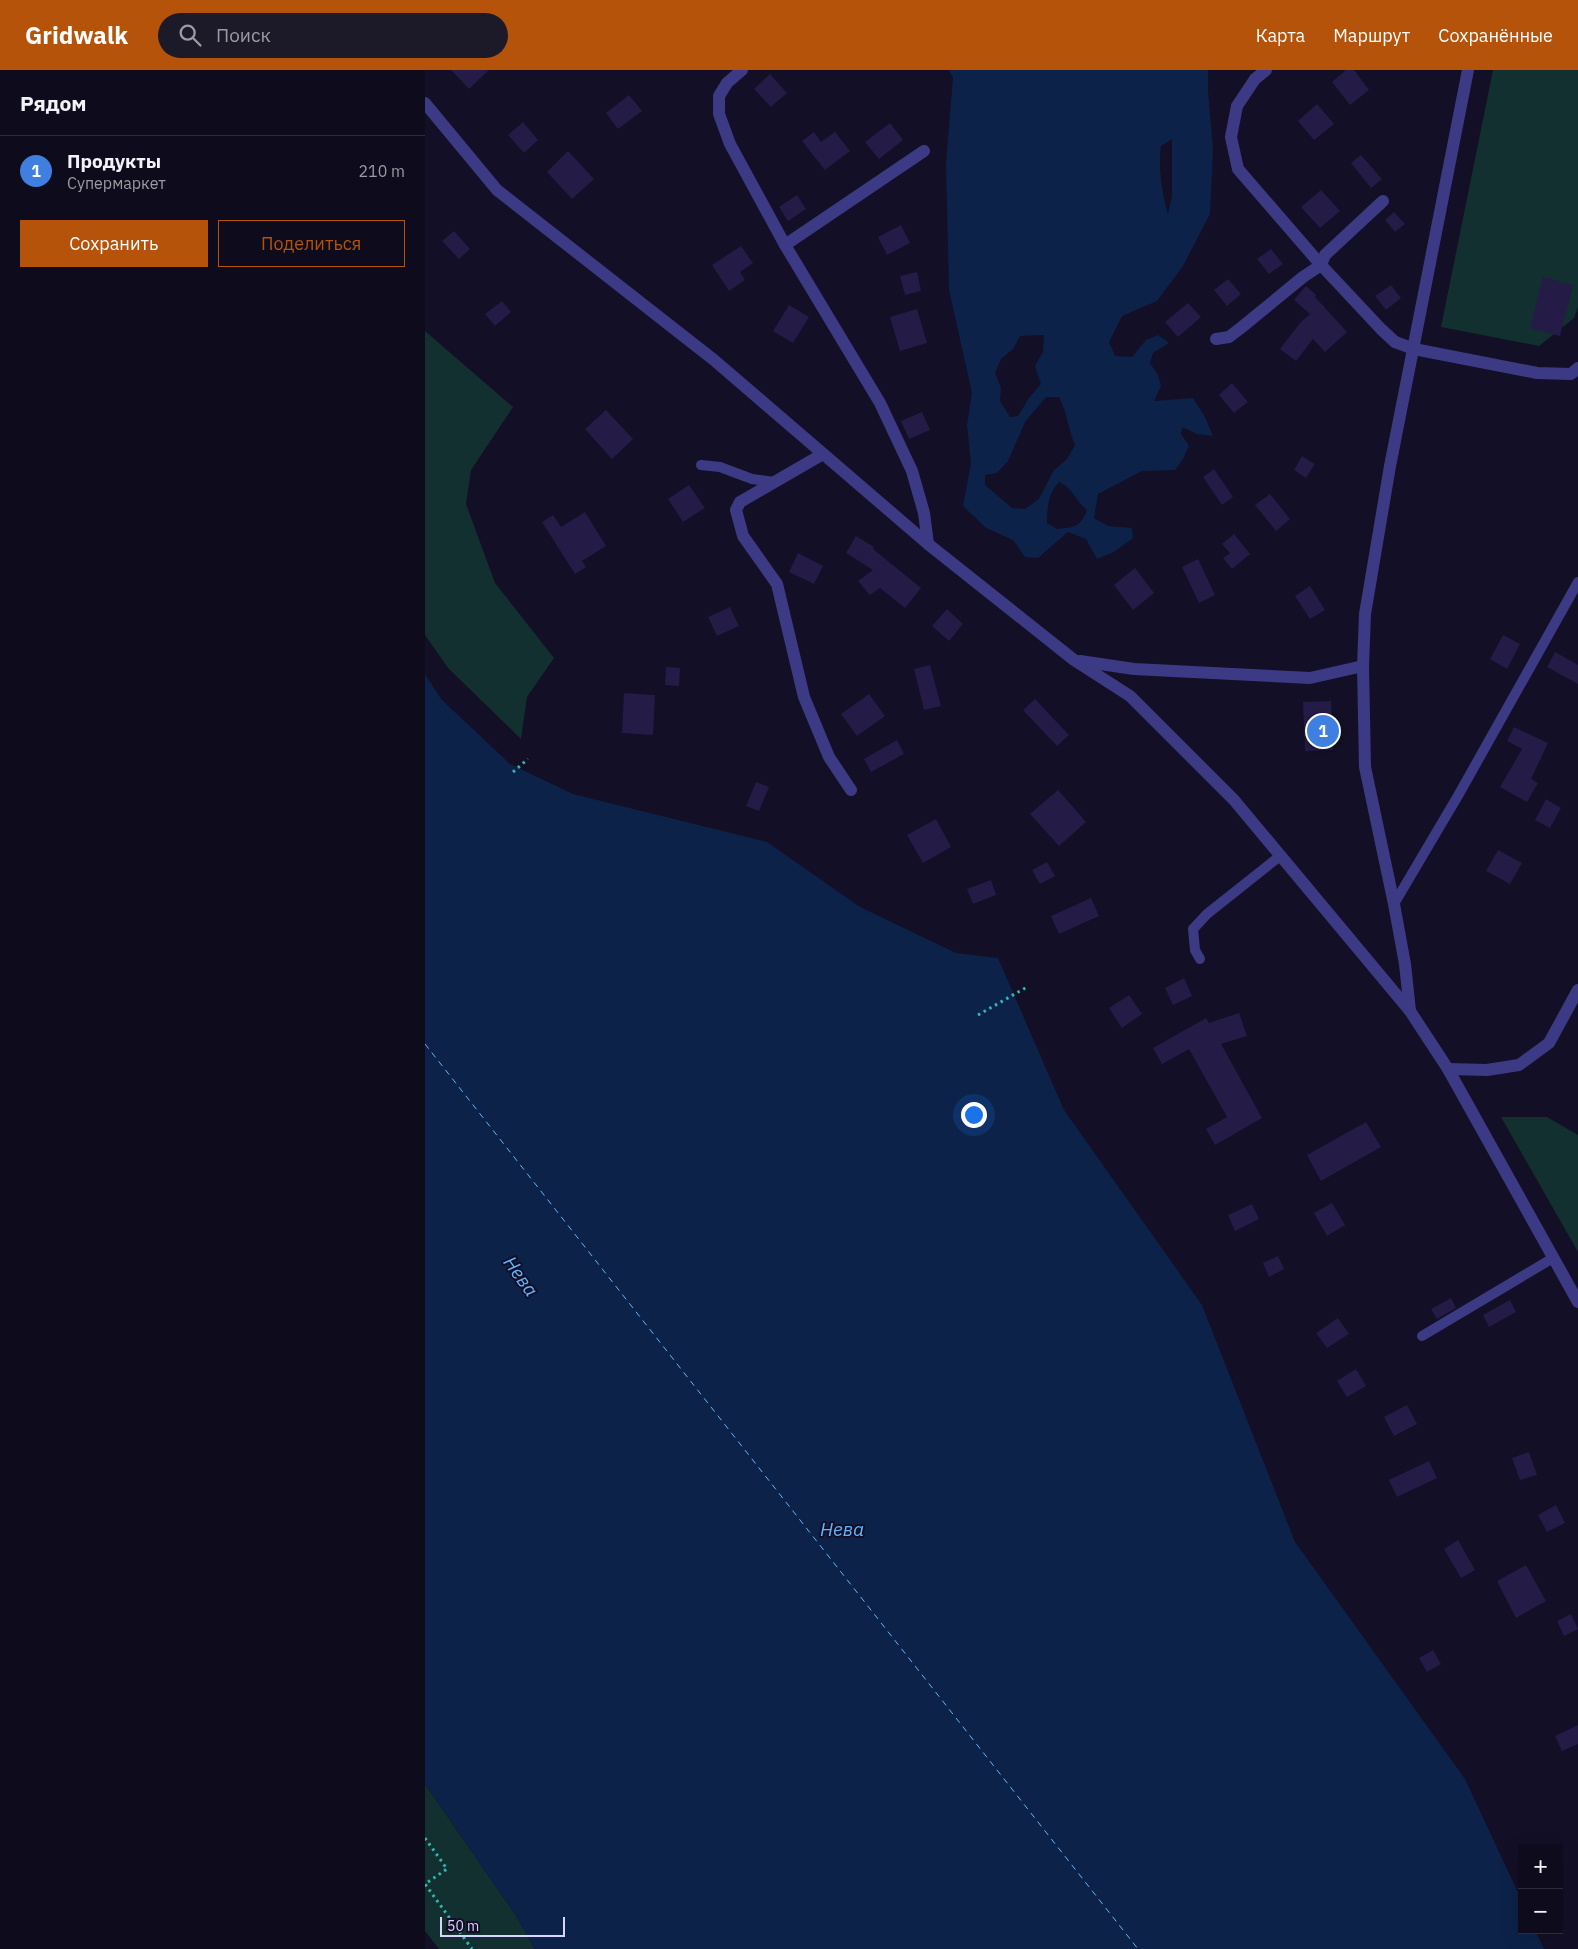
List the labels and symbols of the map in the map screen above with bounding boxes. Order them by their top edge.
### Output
pin: 1 [1307,712,1339,750]
your location [961,1102,987,1128]
water label: Нева [498,1251,544,1301]
water label: Нева [820,1517,864,1541]
scale bar [440,1914,565,1937]

